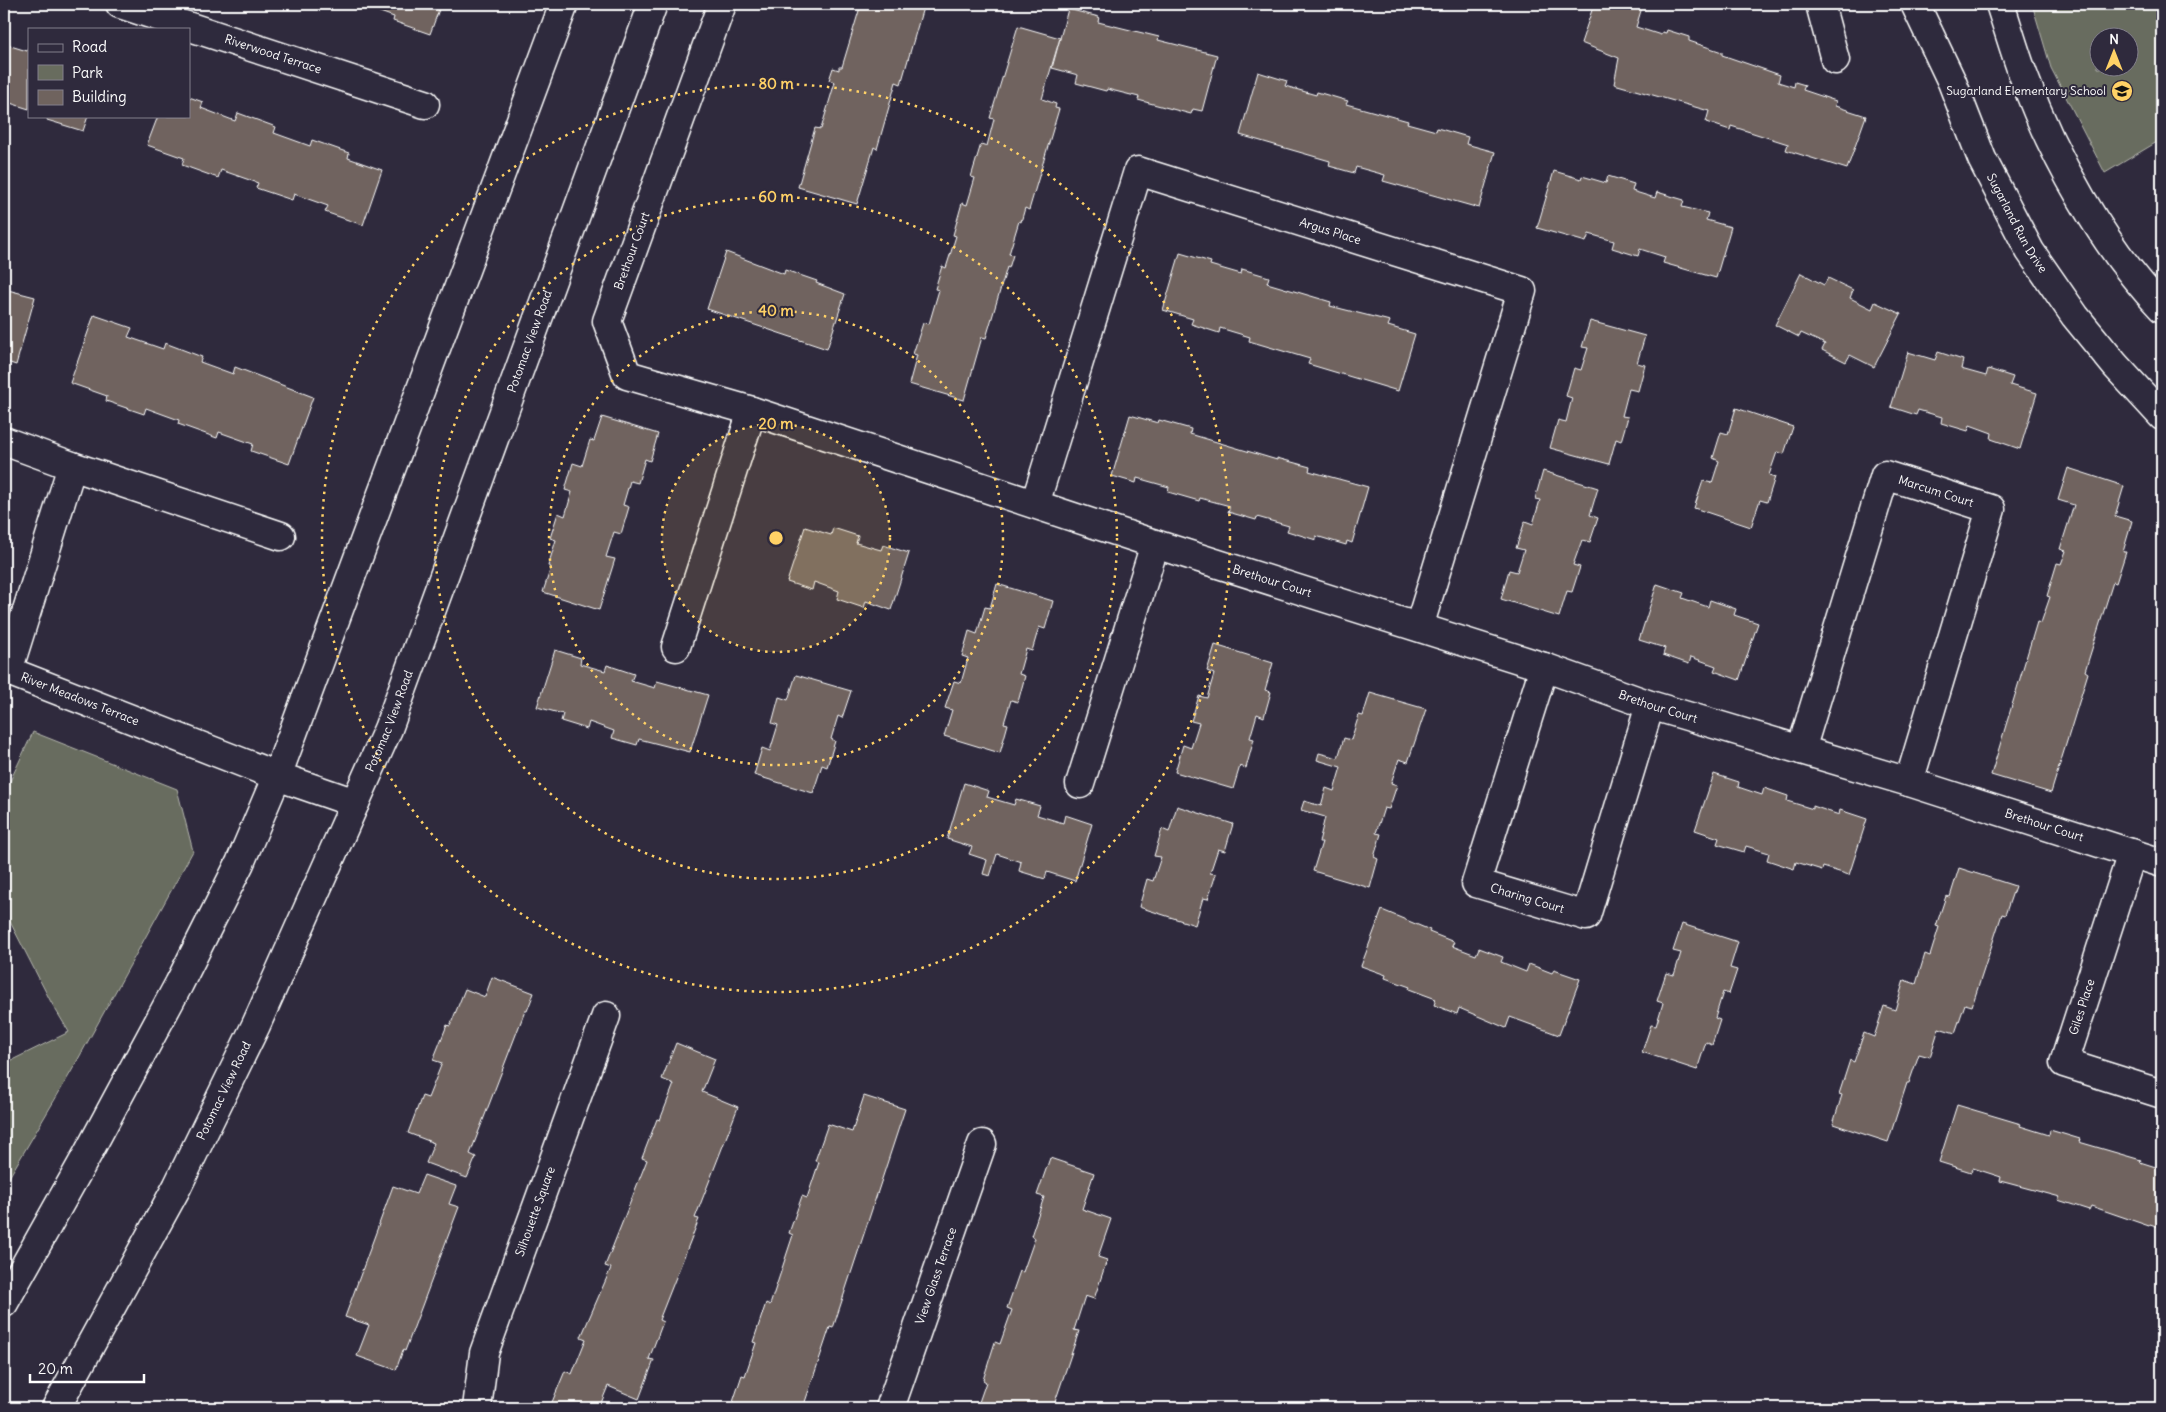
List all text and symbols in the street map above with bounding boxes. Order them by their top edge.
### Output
legend [28,28,190,118]
north arrow [2088,28,2138,78]
text: N [2109,30,2119,48]
street label: Riverwood Terrace [223,31,324,77]
text: Road [72,37,107,56]
text: Park [72,63,103,82]
text: 80 m [758,74,794,93]
school or university icon: Sugarland Elementary School [2110,79,2134,103]
place label: Sugarland Elementary School [1946,83,2106,98]
text: Building [72,87,127,106]
street label: Sugarland Run Drive [1984,171,2051,275]
text: 60 m [758,187,794,206]
street label: Brethour Court [610,210,653,292]
street label: Argus Place [1298,214,1363,247]
street label: Potomac View Road [504,288,555,394]
text: 40 m [758,301,794,320]
text: 20 m [759,414,793,433]
street label: Marcum Court [1896,472,1976,510]
centre of rings [767,529,785,547]
street label: Brethour Court [1231,561,1313,600]
street label: Potomac View Road [362,668,416,774]
street label: River Meadows Terrace [19,669,141,728]
street label: Brethour Court [1617,686,1699,726]
street label: Brethour Court [2003,805,2086,844]
street label: Charing Court [1489,880,1566,916]
street label: Giles Place [2065,977,2098,1037]
street label: Potomac View Road [193,1039,254,1142]
street label: Silhouette Square [512,1164,558,1258]
street label: View Glass Terrace [912,1225,959,1326]
scale bar [30,1352,144,1384]
text: 20 m [38,1359,73,1378]

